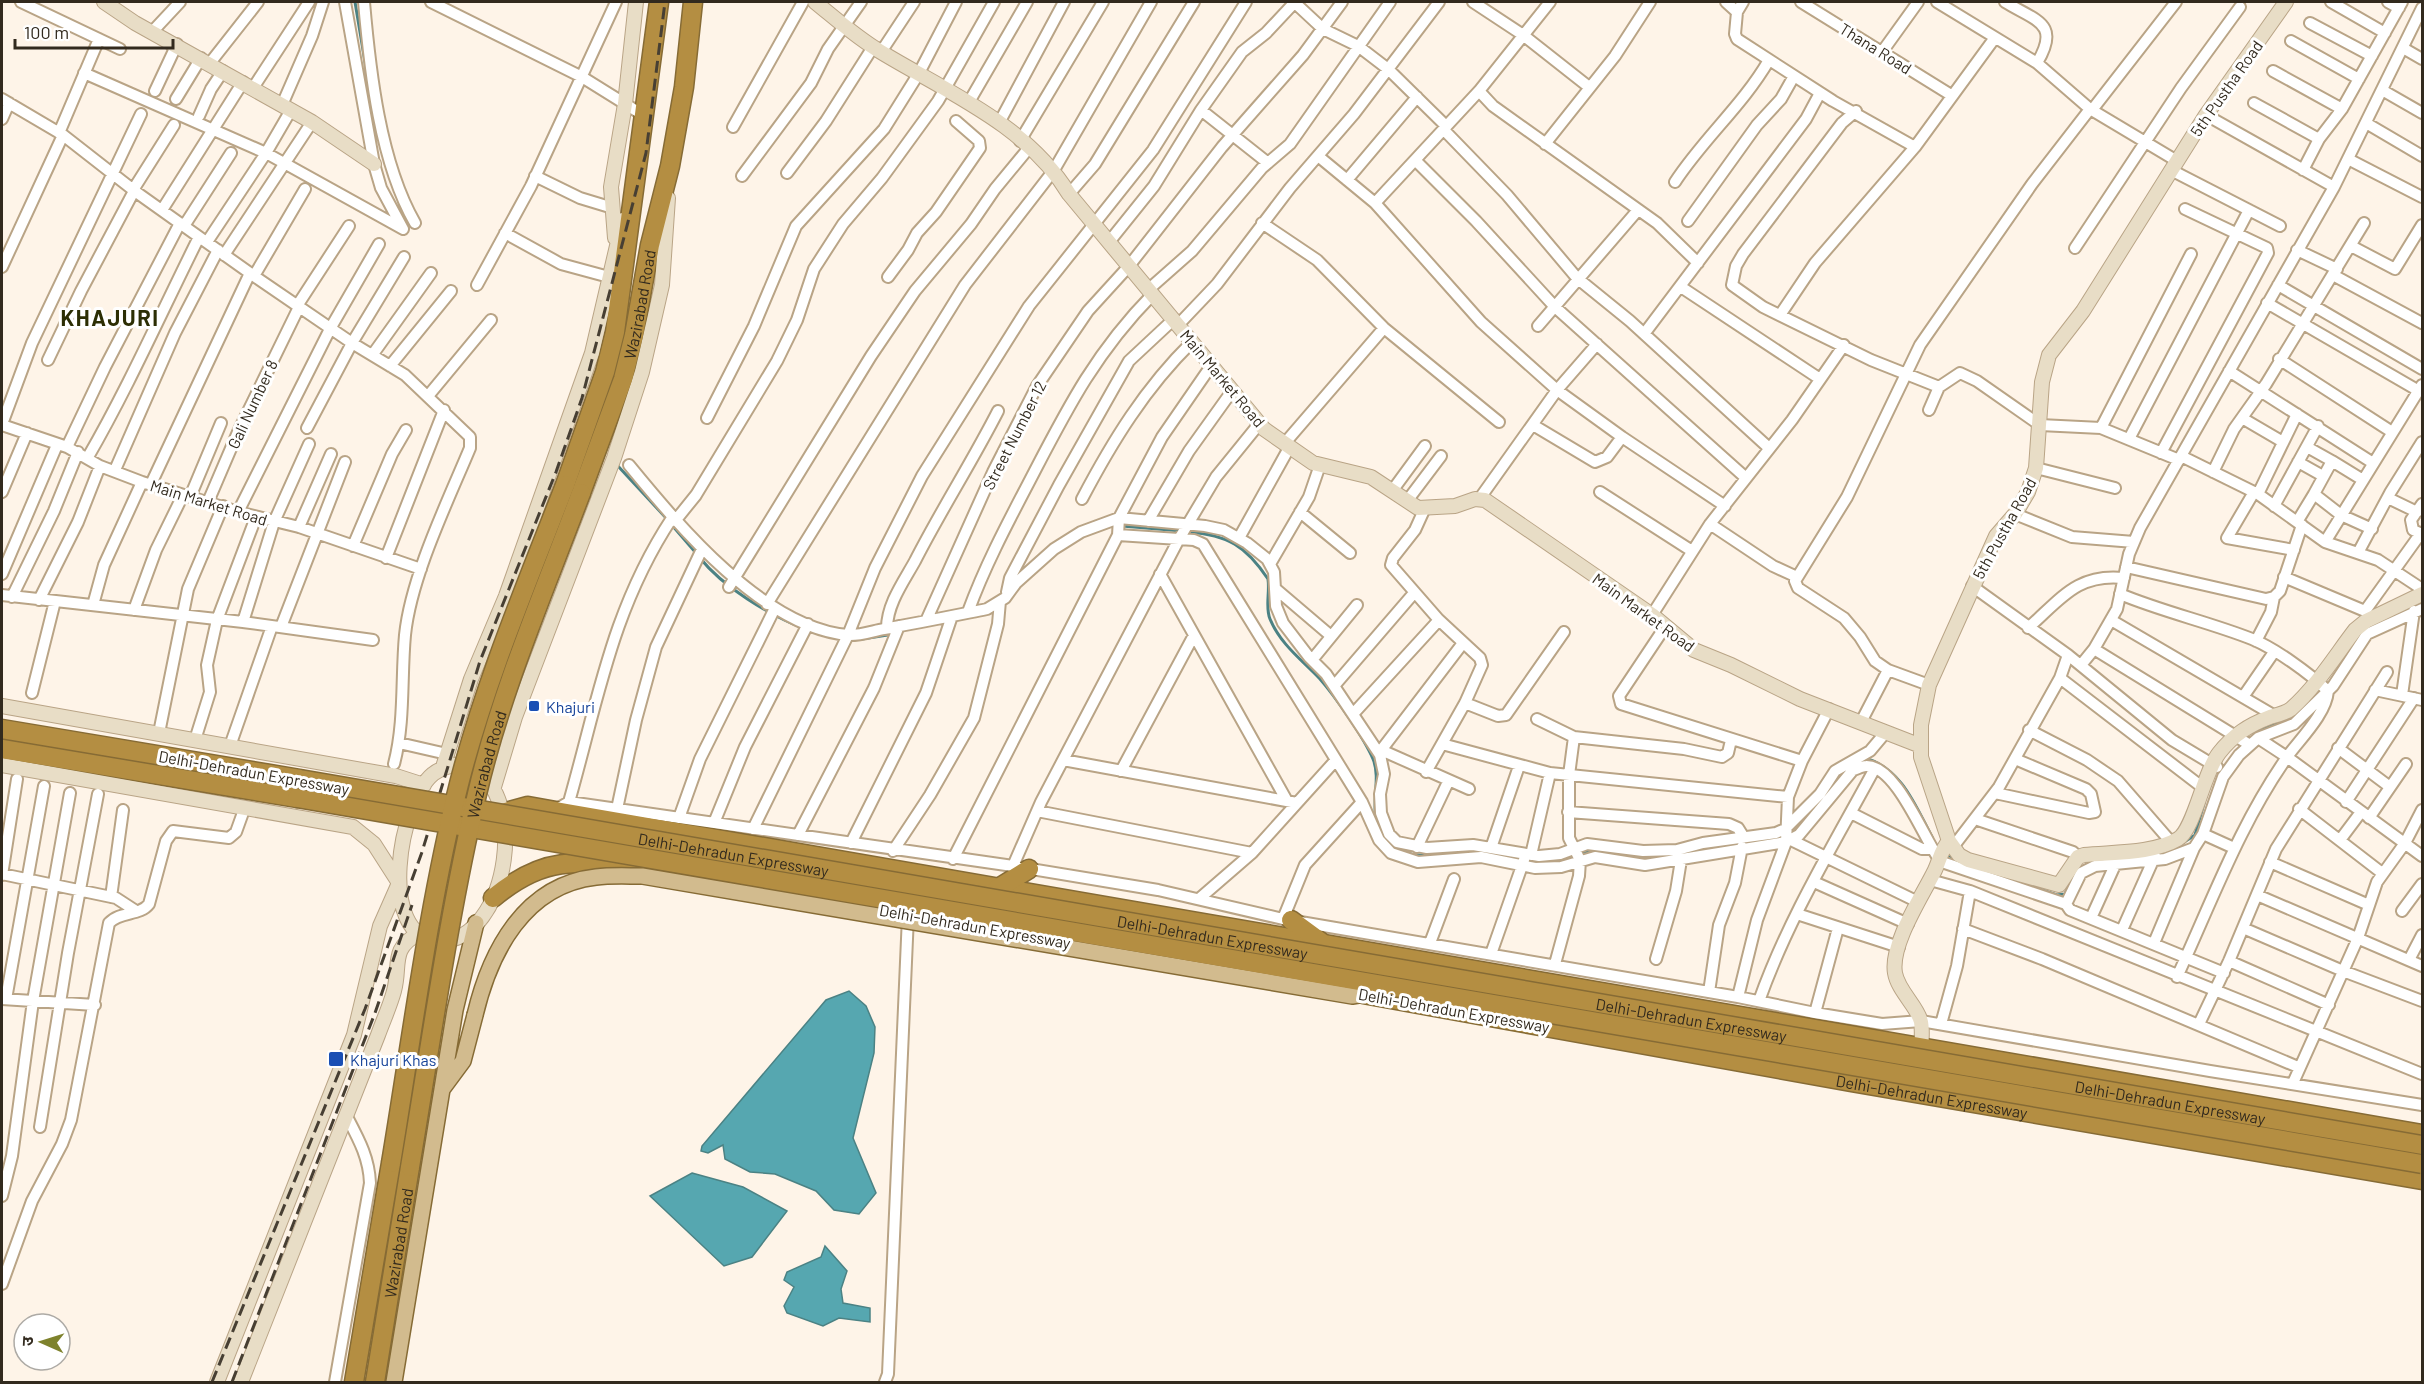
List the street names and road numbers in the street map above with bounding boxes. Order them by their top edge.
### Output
street label: Thana Road [1837,18,1915,78]
street label: 5th Pustha Road [2186,36,2266,140]
street label: Wazirabad Road [619,248,659,361]
street label: Main Market Road [1177,325,1269,431]
street label: Gali Number 8 [223,357,281,451]
street label: Street Number 12 [978,377,1050,493]
street label: 5th Pustha Road [1968,474,2040,582]
street label: Main Market Road [148,475,270,529]
street label: Main Market Road [1589,569,1699,655]
street label: Wazirabad Road [462,708,509,820]
street label: Delhi-Dehradun Expressway [157,746,351,798]
street label: Delhi-Dehradun Expressway [637,828,831,880]
street label: Delhi–Dehradun Expressway [878,900,1073,952]
street label: Delhi-Dehradun Expressway [1116,911,1310,962]
street label: Delhi–Dehradun Expressway [1357,984,1552,1036]
street label: Delhi-Dehradun Expressway [1595,993,1789,1045]
street label: Delhi–Dehradun Expressway [1835,1070,2030,1122]
street label: Delhi-Dehradun Expressway [2074,1076,2268,1127]
street label: Wazirabad Road [379,1187,416,1299]

